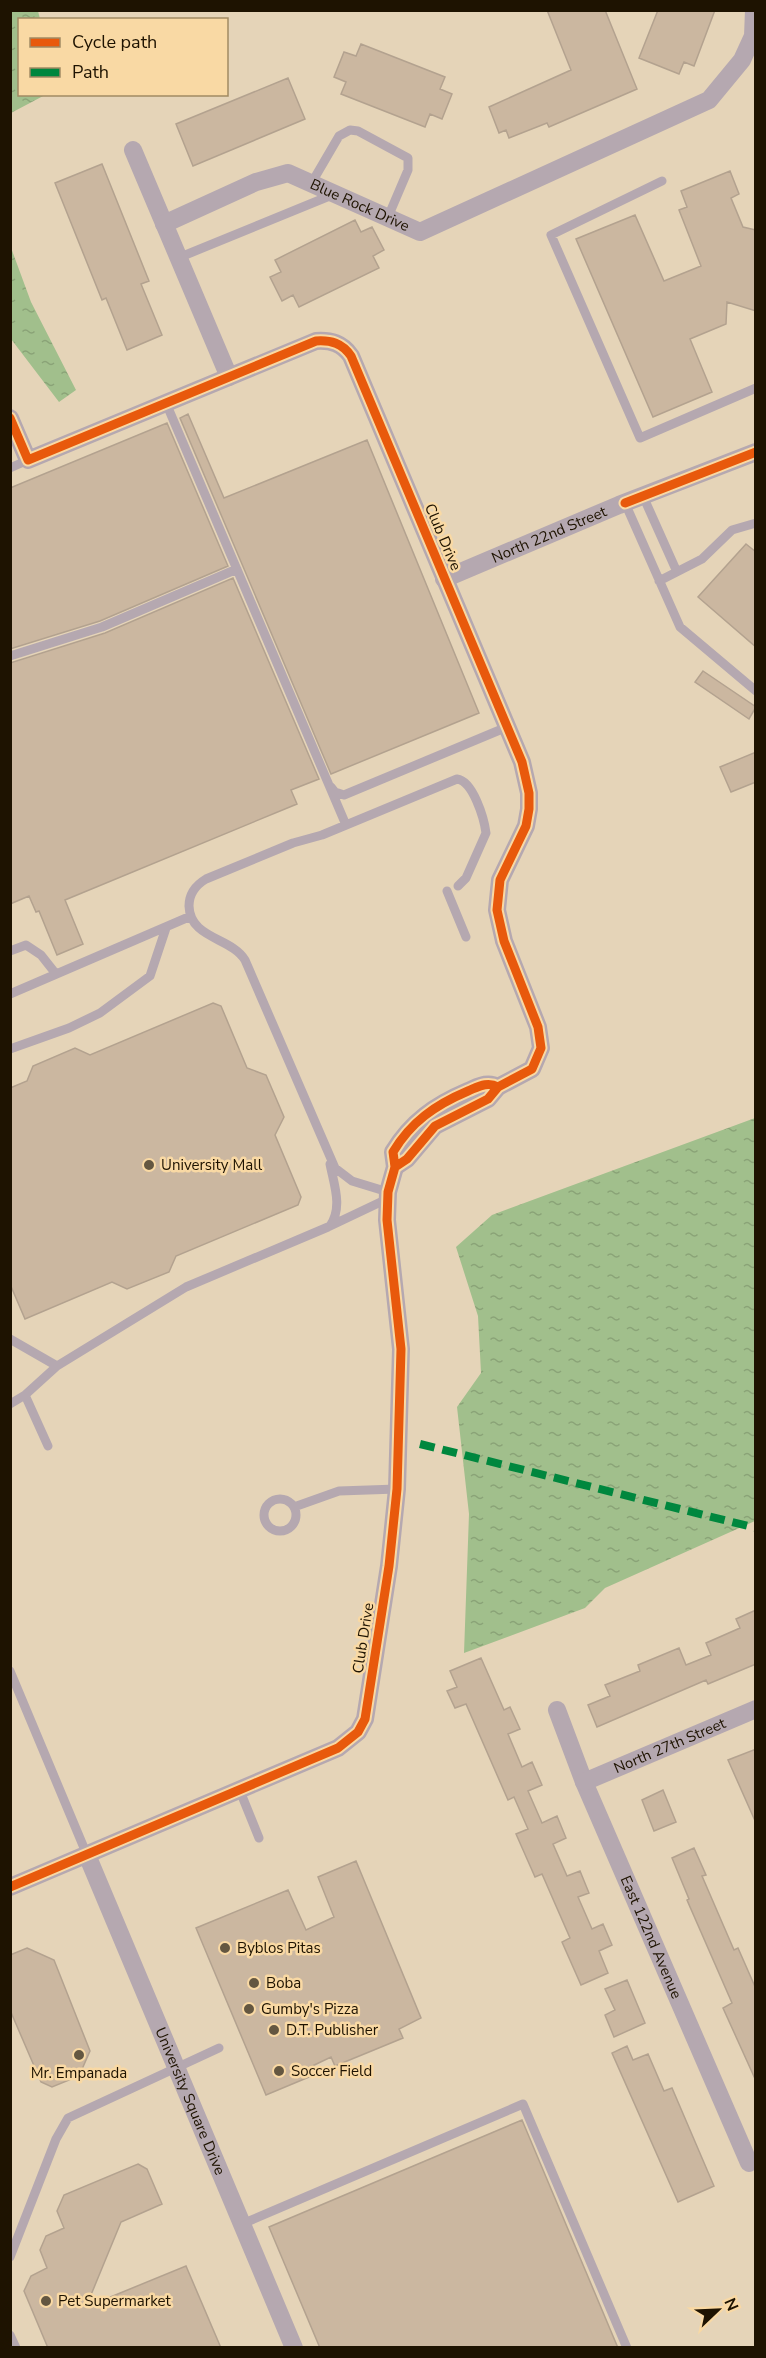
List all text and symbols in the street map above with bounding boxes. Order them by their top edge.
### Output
legend [18,18,228,96]
text: Cycle path [72,30,157,54]
text: Path [72,60,109,84]
street label: Blue Rock Drive [307,174,413,236]
street label: Club Drive [420,500,466,574]
street label: North 22nd Street [488,501,610,568]
place label: University Mall [161,1155,263,1175]
marker: University Mall [142,1158,156,1172]
street label: Club Drive [348,1601,378,1675]
street label: North 27th Street [611,1713,729,1778]
street label: East 122nd Avenue [616,1873,687,2002]
place label: Byblos Pitas [237,1938,321,1958]
marker: Byblos Pitas [218,1941,232,1955]
place label: Boba [266,1973,301,1993]
marker: Boba [247,1976,261,1990]
place label: Gumby's Pizza [261,1999,359,2019]
marker: Gumby's Pizza [242,2002,256,2016]
place label: D.T. Publisher [286,2020,379,2040]
marker: D.T. Publisher [267,2023,281,2037]
street label: University Square Drive [150,2024,230,2178]
marker: Mr. Empanada [72,2048,86,2062]
place label: Soccer Field [291,2061,372,2081]
place label: Mr. Empanada [31,2063,127,2083]
marker: Soccer Field [272,2064,286,2078]
north arrow [688,2280,748,2340]
place label: Pet Supermarket [58,2291,171,2311]
marker: Pet Supermarket [39,2294,53,2308]
text: N [718,2295,743,2314]

